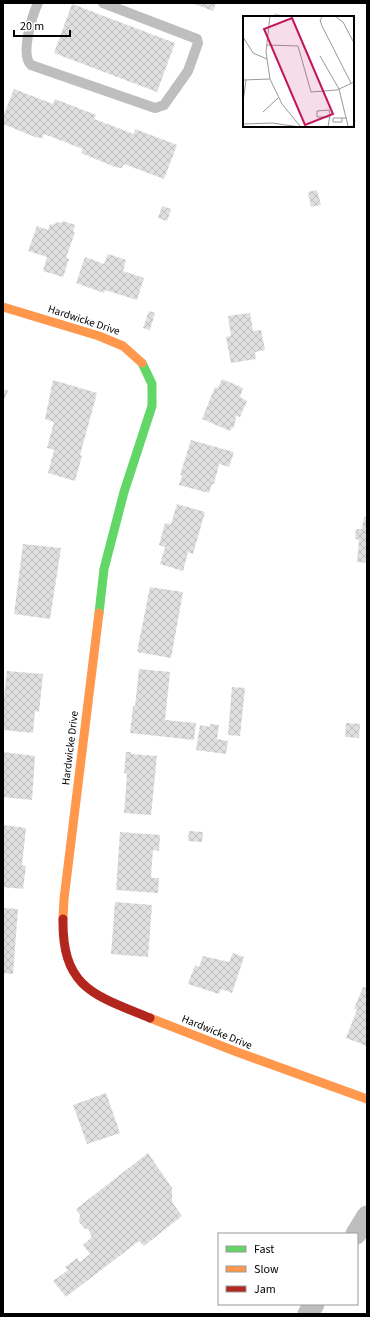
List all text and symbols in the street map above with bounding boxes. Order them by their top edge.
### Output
scale bar [14,12,70,38]
inset map [243,16,354,127]
text: 20 m [20,18,44,35]
street label: Hardwicke Drive [46,301,122,339]
street label: Hardwicke Drive [58,709,82,786]
street label: Hardwicke Drive [179,1011,255,1053]
legend [218,1233,358,1305]
text: Fast [254,1241,274,1258]
text: Slow [254,1261,279,1278]
text: Jam [254,1281,276,1298]

